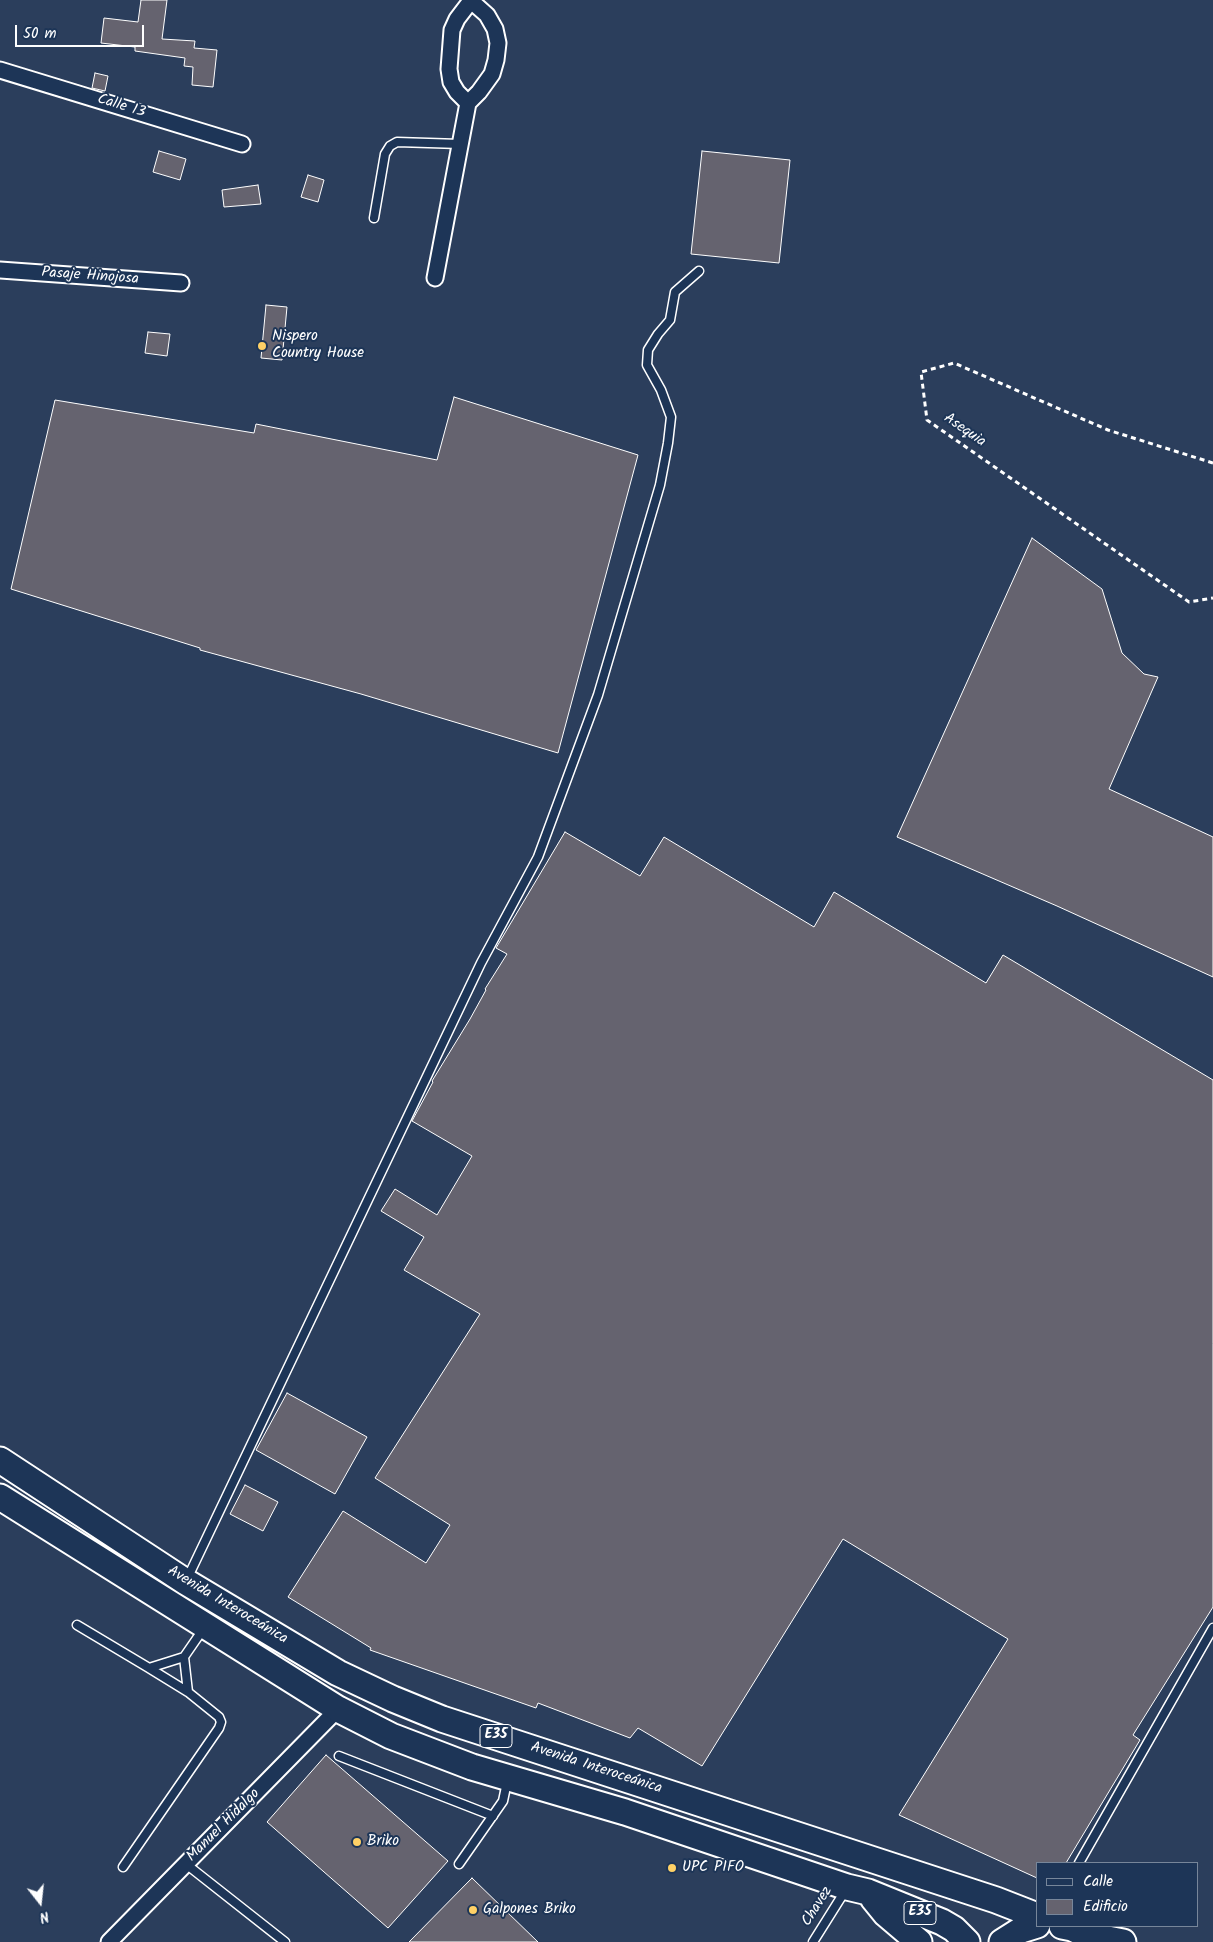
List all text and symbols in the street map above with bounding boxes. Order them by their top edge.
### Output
scale bar [18,15,146,47]
text: 50 m [23,22,57,46]
street label: Calle 13 [95,91,147,123]
street label: Pasaje Hinojosa [41,265,139,289]
place label: Nispero Country House [272,328,364,363]
marker: Nispero Country House [256,340,268,352]
street label: Asequia [940,410,988,452]
street label: Avenida Interoceánica [164,1563,290,1649]
road number: E35 [480,1724,512,1748]
street label: Avenida Interoceánica [528,1739,664,1799]
street label: Manuel Hidalgo [184,1786,264,1866]
place label: Briko [367,1833,399,1851]
marker: Briko [351,1836,363,1848]
place label: UPC PIFO [682,1859,744,1877]
marker: UPC PIFO [666,1862,678,1874]
legend [1036,1862,1198,1927]
text: Calle [1083,1870,1113,1894]
north arrow [15,1877,65,1927]
street label: Chavez [799,1884,837,1930]
text: Edificio [1083,1895,1128,1919]
place label: Galpones Briko [483,1901,576,1919]
road number: E35 [904,1902,936,1925]
marker: Galpones Briko [467,1904,479,1916]
text: N [37,1905,51,1928]

